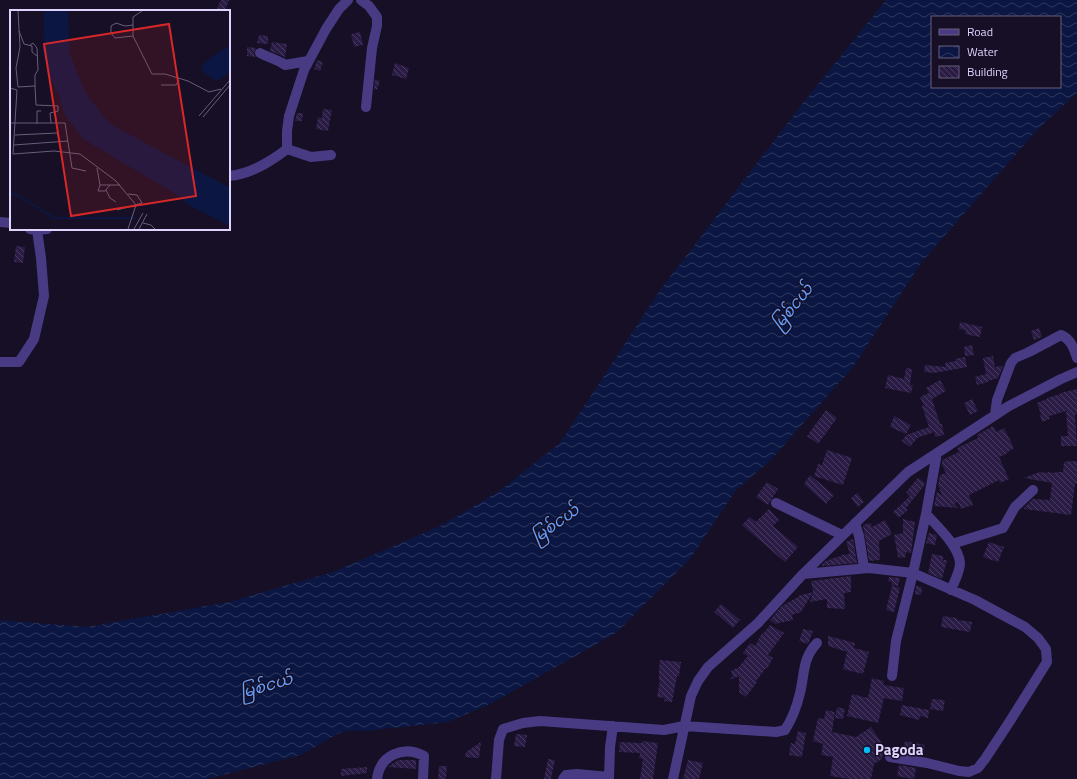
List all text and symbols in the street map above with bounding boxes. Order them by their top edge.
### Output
inset map [10,10,230,230]
legend [931,16,1061,88]
text: Road [967,22,993,41]
text: Water [967,42,998,61]
text: Building [967,62,1008,81]
water label: မြစ်ငယ် [766,276,821,336]
water label: မြစ်ငယ် [526,496,586,550]
water label: မြစ်ငယ် [237,666,297,706]
place label: Pagoda [875,738,924,761]
marker: Pagoda [862,745,872,755]

